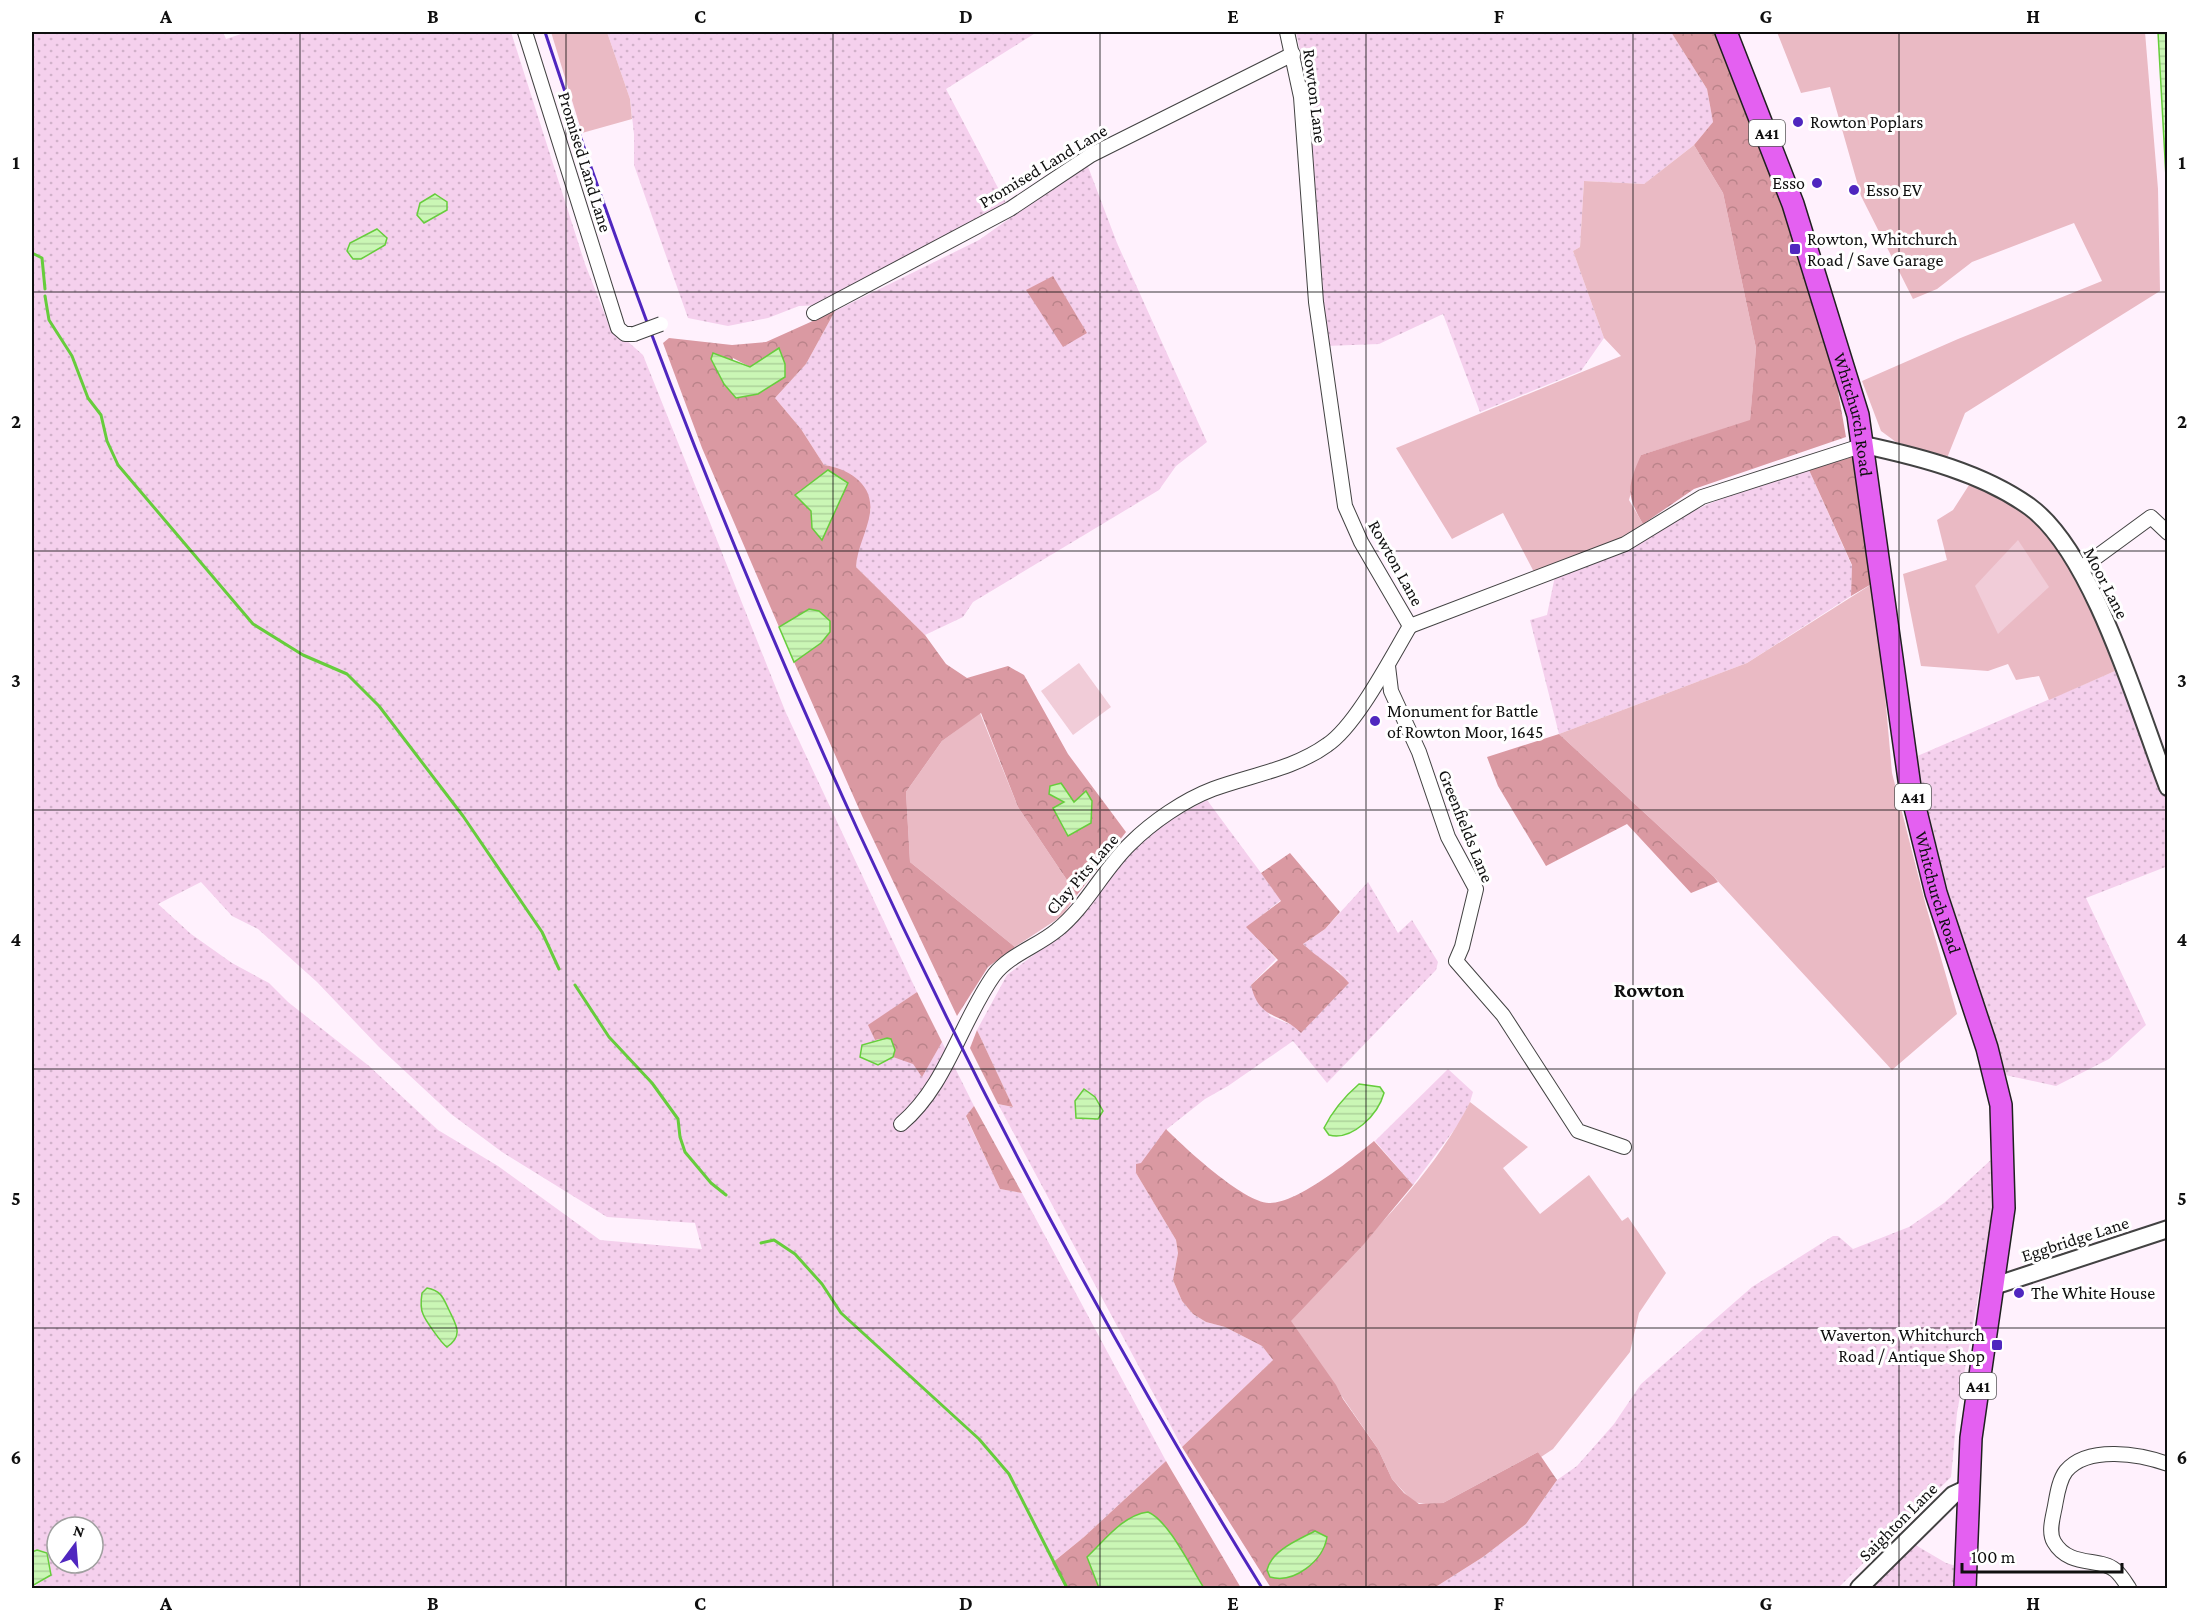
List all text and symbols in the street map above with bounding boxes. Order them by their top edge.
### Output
text: A [159,5,173,27]
text: B [427,5,439,27]
text: C [694,5,706,27]
text: D [959,5,973,27]
text: E [1227,5,1239,27]
text: F [1494,5,1505,27]
text: G [1760,5,1773,27]
text: H [2026,5,2040,27]
street label: Rowton Lane [1299,48,1331,144]
street label: Promised Land Lane [554,89,616,235]
place label: Rowton Poplars [1810,112,1923,132]
marker: Rowton Poplars [1791,115,1805,129]
street label: Promised Land Lane [975,120,1111,212]
road number: A41 [1749,120,1785,146]
text: 1 [12,151,20,173]
text: 1 [2178,151,2186,173]
place label: Esso [1772,173,1805,193]
marker: Esso [1810,176,1824,190]
place label: Esso EV [1866,180,1923,200]
marker: Esso EV [1847,183,1861,197]
place label: Rowton, Whitchurch Road / Save Garage [1807,229,1958,270]
marker: Rowton, Whitchurch Road / Save Garage [1788,242,1802,256]
street label: Whitchurch Road [1829,350,1877,478]
text: 2 [11,410,21,432]
text: 2 [2177,410,2187,432]
street label: Rowton Lane [1364,517,1428,609]
street label: Moor Lane [2080,544,2133,622]
text: 3 [11,669,21,691]
text: 3 [2177,669,2187,691]
place label: Monument for Battle of Rowton Moor, 1645 [1387,701,1543,742]
marker: Monument for Battle of Rowton Moor, 1645 [1368,714,1382,728]
street label: Greenfields Lane [1434,767,1498,885]
road number: A41 [1895,784,1931,810]
street label: Whitchurch Road [1911,829,1965,957]
street label: Clay Pits Lane [1042,830,1122,918]
text: 4 [11,928,22,950]
text: 4 [2177,928,2188,950]
district label: Rowton [1614,978,1684,1002]
text: 5 [11,1187,21,1209]
text: 5 [2177,1187,2187,1209]
street label: Eggbridge Lane [2019,1212,2131,1266]
place label: The White House [2031,1283,2155,1303]
marker: The White House [2012,1286,2026,1300]
place label: Waverton, Whitchurch Road / Antique Shop [1820,1325,1985,1366]
marker: Waverton, Whitchurch Road / Antique Shop [1990,1338,2004,1352]
road number: A41 [1960,1373,1996,1399]
text: 6 [11,1446,21,1468]
text: 6 [2177,1446,2187,1468]
street label: Saighton Lane [1855,1479,1941,1565]
north arrow [45,1515,105,1575]
text: N [71,1521,87,1541]
scale bar [1962,1536,2122,1574]
text: 100 m [1971,1547,2016,1567]
text: A [159,1592,173,1614]
text: B [427,1592,439,1614]
text: C [694,1592,706,1614]
text: D [959,1592,973,1614]
text: E [1227,1592,1239,1614]
text: F [1494,1592,1505,1614]
text: G [1760,1592,1773,1614]
text: H [2026,1592,2040,1614]

